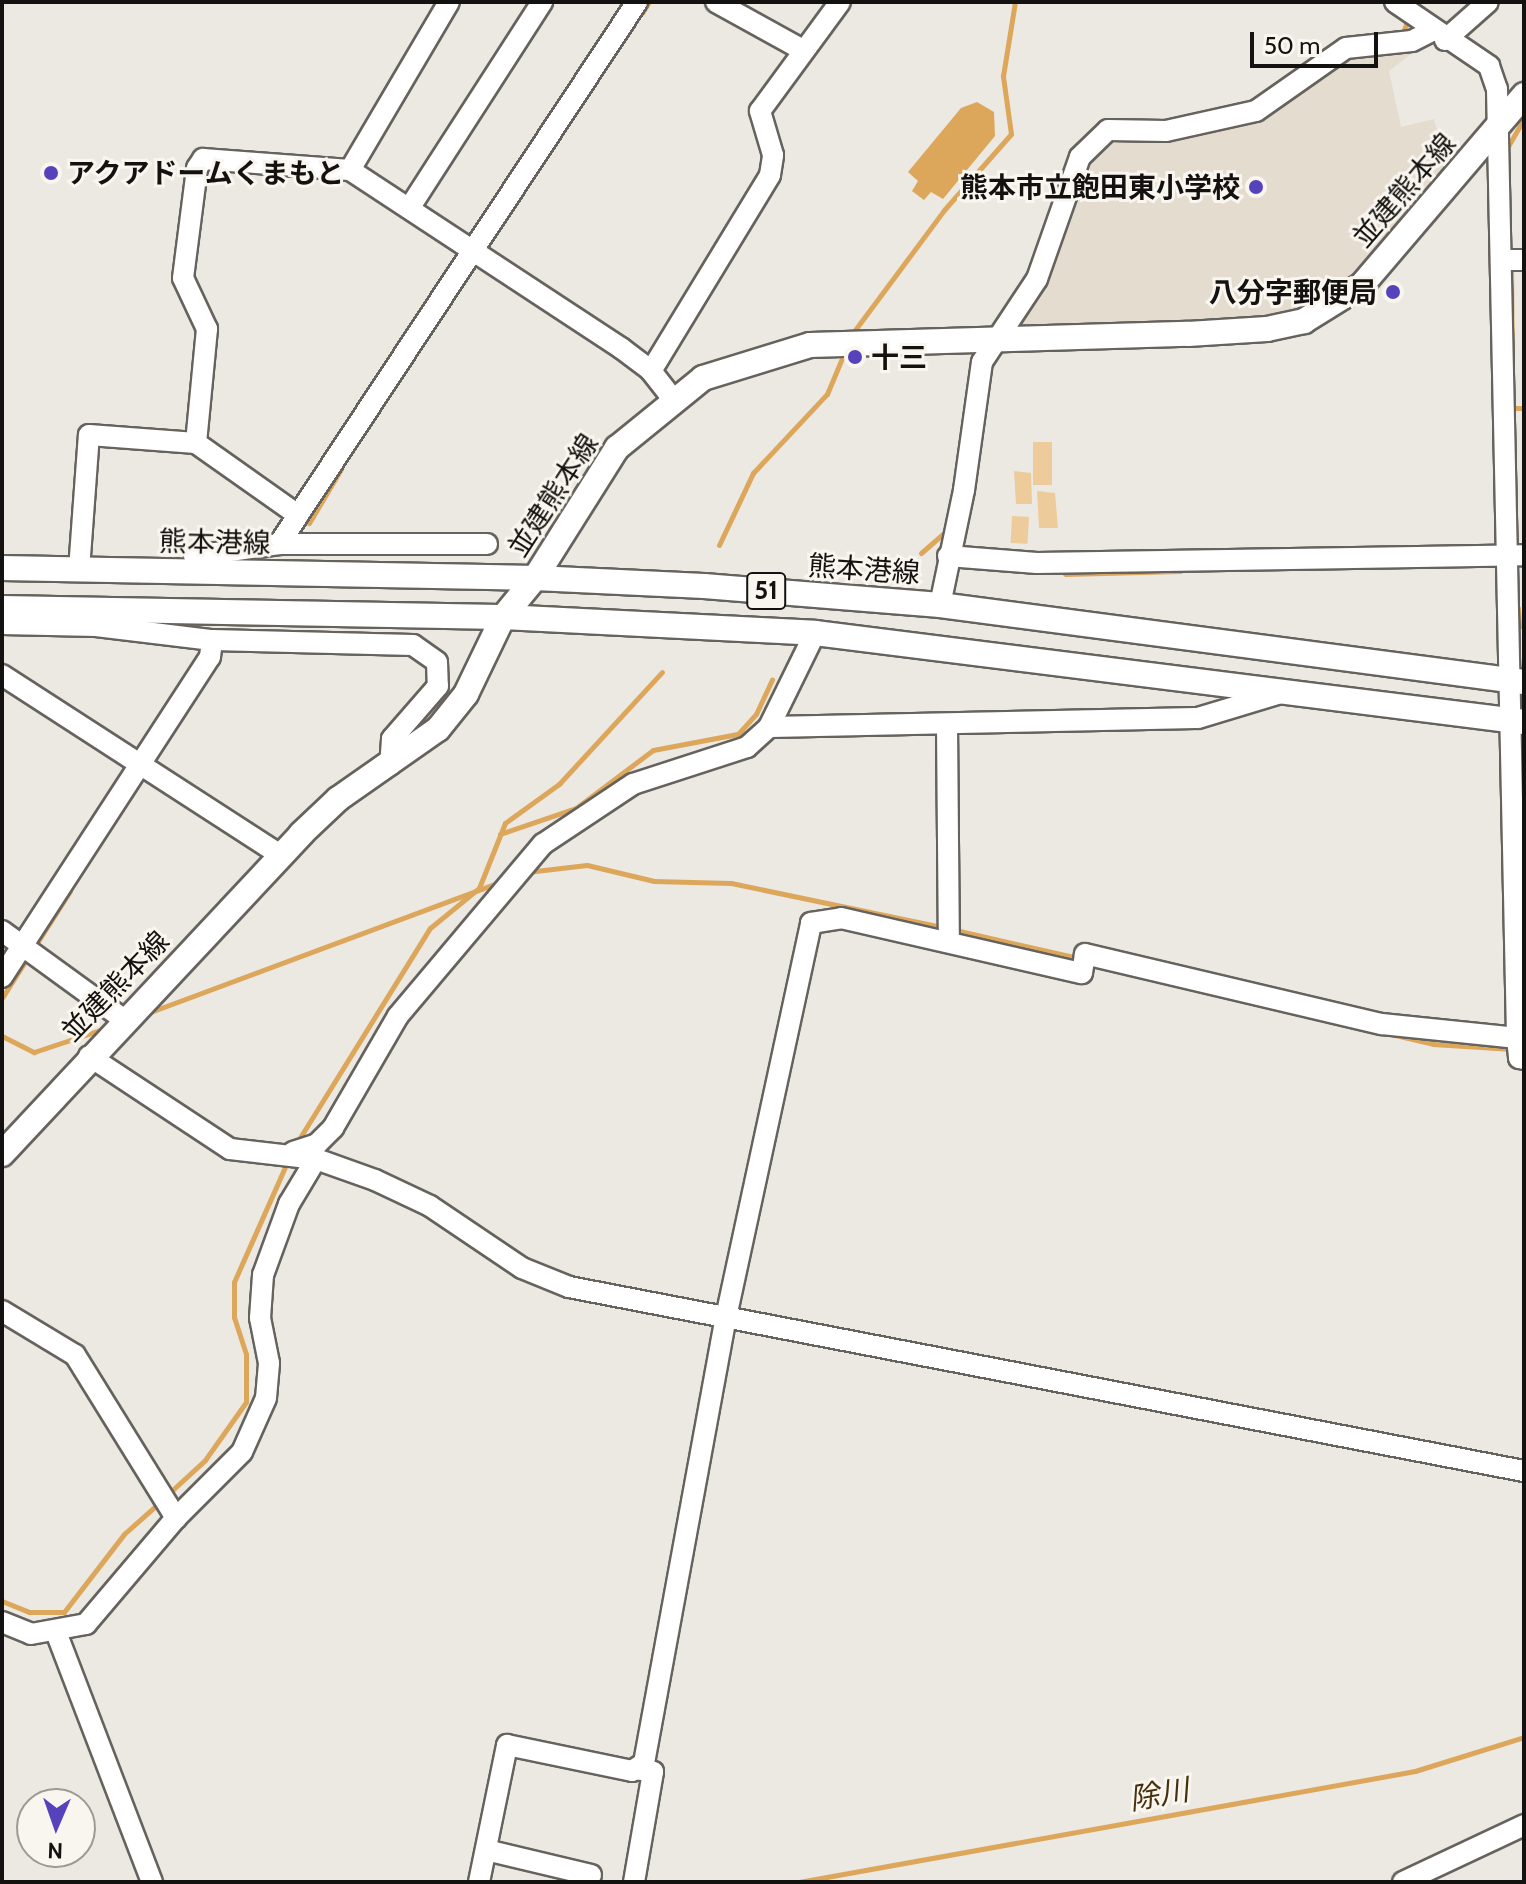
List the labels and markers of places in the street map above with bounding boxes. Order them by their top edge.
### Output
place label: アクアドームくまもと [67,156,347,190]
marker: アクアドームくまもと [42,164,60,182]
place label: 熊本市立飽田東小学校 [960,170,1240,204]
marker: 熊本市立飽田東小学校 [1247,178,1265,196]
place label: 八分字郵便局 [1209,275,1377,309]
marker: 八分字郵便局 [1384,283,1402,301]
place label: 十三 [871,340,927,374]
marker: 十三 [846,348,864,366]

